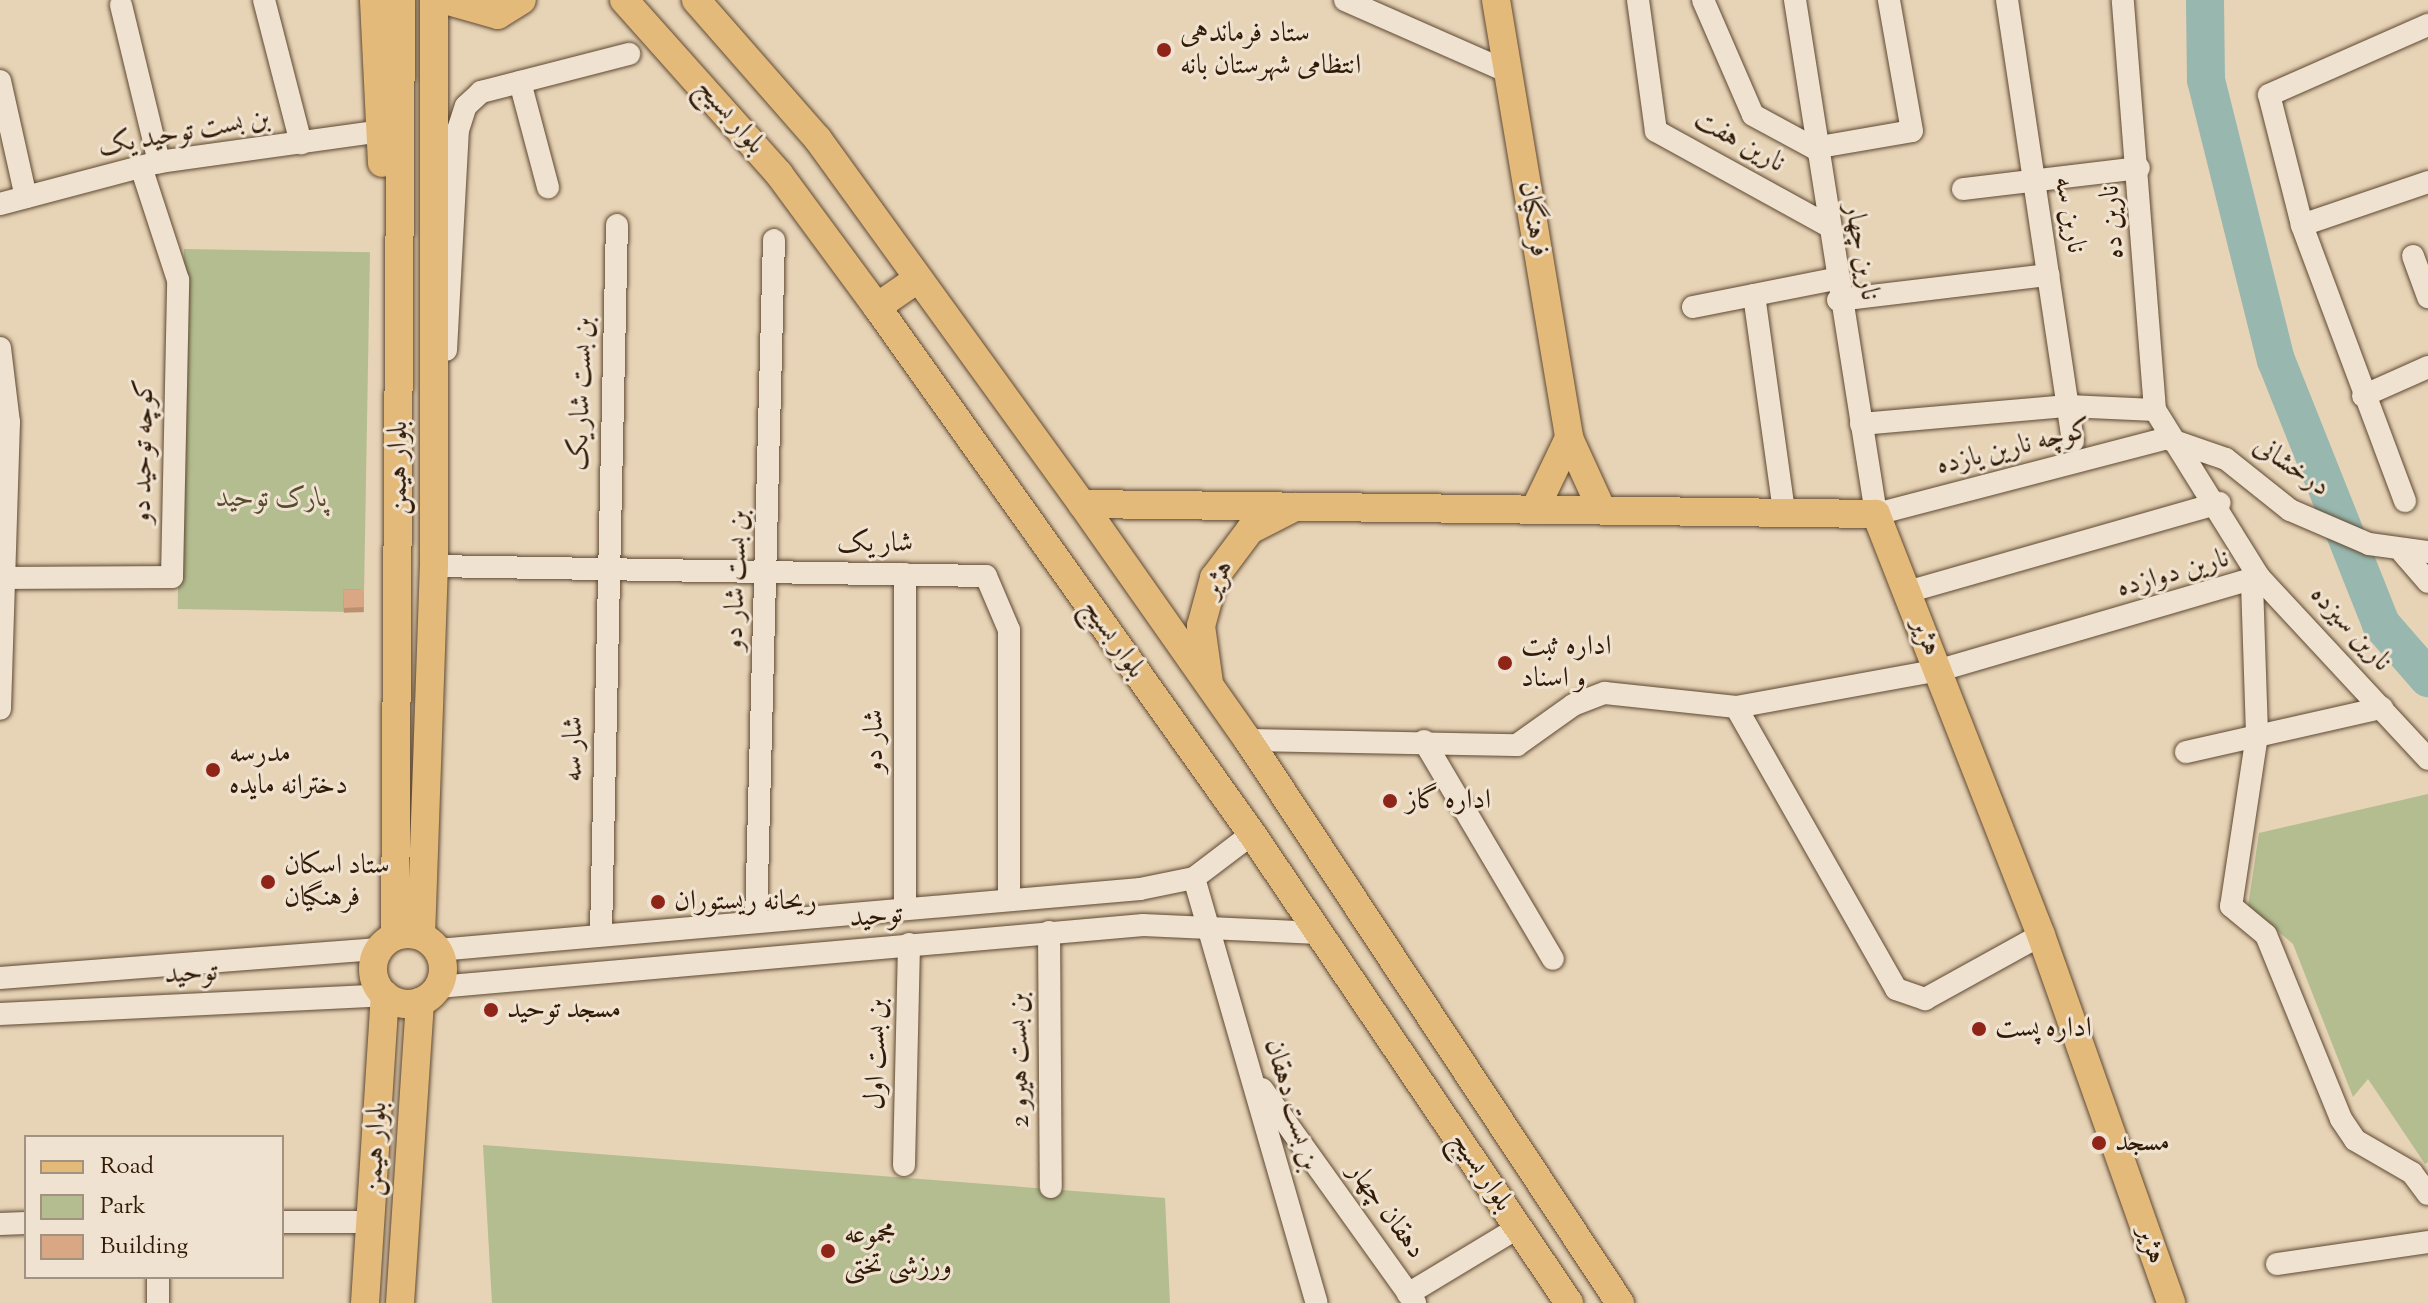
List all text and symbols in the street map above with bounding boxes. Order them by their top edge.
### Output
place label: ستاد فرماندهی انتظامی شهرستان بانه [1180,17,1361,83]
marker: ستاد فرماندهی انتظامی شهرستان بانه [1155,41,1173,59]
street label: بلوار بسیج [688,72,772,162]
street label: بن بست توحید یک [96,101,272,165]
street label: نارین هفت [1688,103,1790,181]
street label: نارین سه [2046,174,2092,256]
street label: فرهنگیان [1510,179,1556,259]
street label: نارین ده [2094,184,2132,260]
street label: نارین چهار [1836,201,1886,303]
street label: بن بست شار یک [563,316,601,472]
street label: کوچه توحید دو [126,378,162,524]
street label: کوچه نارین یازده [1933,413,2095,483]
street label: بلوار هیمن [382,421,416,515]
street label: درخشانی [2246,429,2336,505]
park label: پارک توحید [216,482,328,516]
street label: بن بست شار دو [718,509,756,651]
street label: شار یک [837,527,913,561]
street label: نارین دوازده [2113,542,2233,606]
street label: هژیر [1194,554,1242,604]
street label: نارین سیزده [2302,579,2398,679]
street label: بلوار بسیج [1074,593,1152,685]
street label: هژیر [1903,613,1949,661]
place label: اداره ثبت و اسناد [1521,630,1612,696]
marker: اداره ثبت و اسناد [1496,654,1514,672]
street label: شار دو [858,709,892,773]
street label: شار سه [557,716,591,782]
place label: مدرسه دخترانه مایده [229,737,348,803]
marker: مدرسه دخترانه مایده [204,761,222,779]
place label: اداره گاز [1406,784,1491,818]
marker: اداره گاز [1381,792,1399,810]
place label: ستاد اسکان فرهنگیان [284,849,390,915]
marker: ستاد اسکان فرهنگیان [259,873,277,891]
place label: ریحانە ریستوران [674,885,817,919]
marker: ریحانە ریستوران [649,893,667,911]
street label: توحید [848,898,904,936]
street label: توحید [163,956,219,992]
street label: بن بست هیرو 2 [1002,992,1038,1128]
place label: مسجد توحید [507,993,621,1027]
street label: بن بست اول [859,998,895,1110]
marker: مسجد توحید [482,1001,500,1019]
place label: اداره پست [1995,1012,2092,1046]
marker: اداره پست [1970,1020,1988,1038]
street label: بن بست دهقان [1256,1035,1326,1175]
street label: بلوار هیمن [357,1101,395,1197]
street label: بلوار بسیج [1442,1126,1520,1218]
place label: مسجد [2115,1126,2170,1160]
marker: مسجد [2090,1134,2108,1152]
legend [24,1135,284,1279]
text: Road [100,1150,154,1184]
street label: دهقان چهار [1340,1156,1432,1266]
text: Park [100,1190,146,1224]
place label: مجموعه ورزشی تختی [844,1218,952,1284]
street label: هژیر [2129,1222,2173,1268]
text: Building [100,1230,188,1264]
marker: مجموعه ورزشی تختی [819,1242,837,1260]

